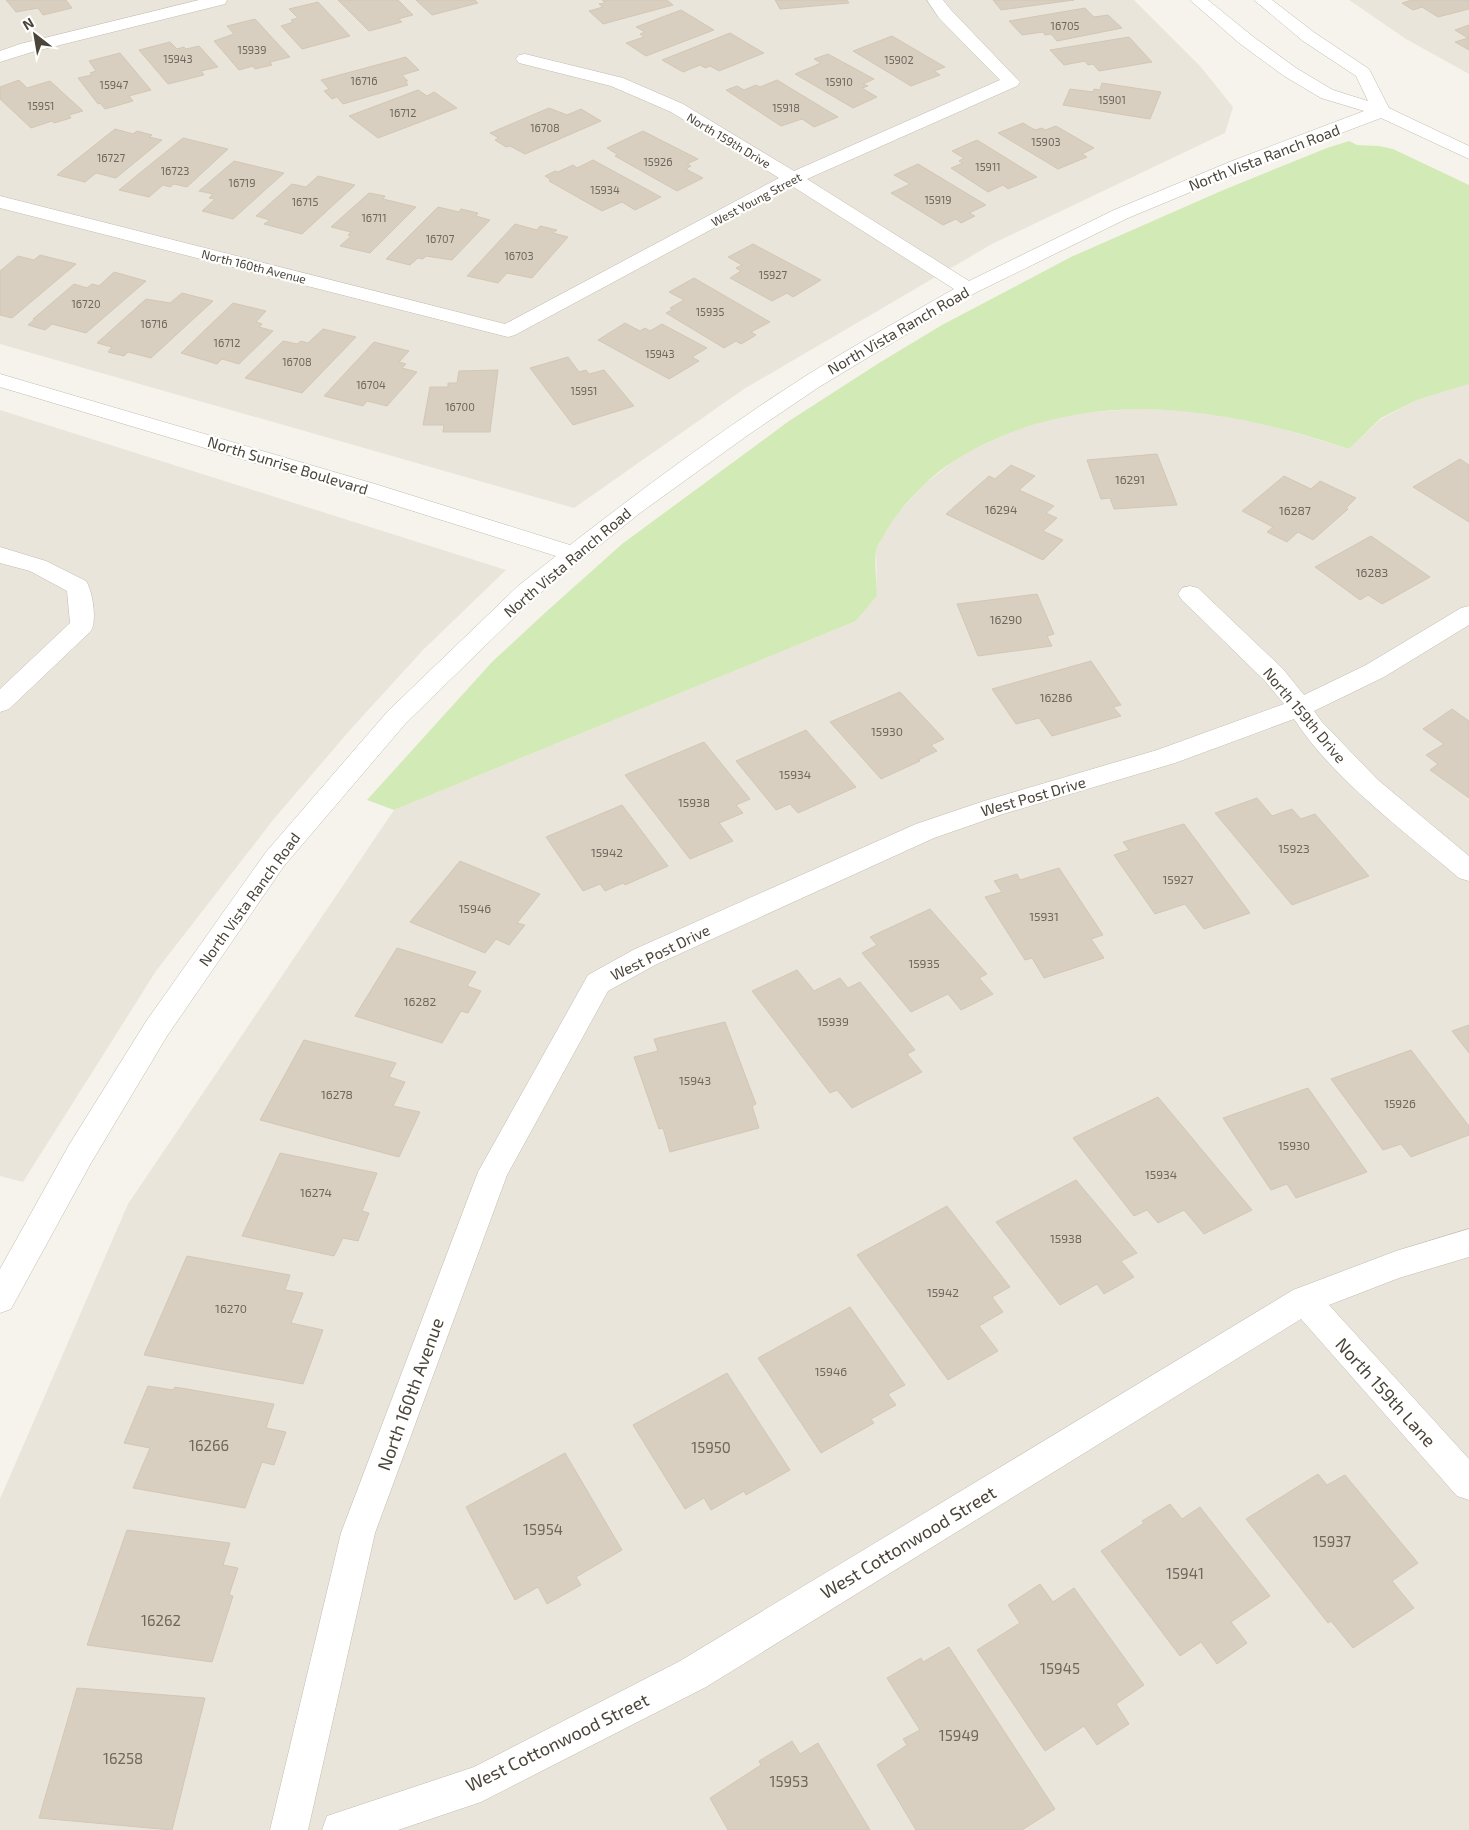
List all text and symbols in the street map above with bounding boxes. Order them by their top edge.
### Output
north arrow [10,10,60,60]
text: N [19,14,37,33]
house number: 16705 [1051,19,1080,32]
house number: 15939 [238,43,266,56]
house number: 15943 [163,52,193,65]
house number: 15902 [884,53,914,66]
house number: 16716 [351,74,377,87]
house number: 15910 [825,75,853,88]
house number: 15947 [100,78,129,91]
house number: 15901 [1098,93,1126,106]
house number: 15951 [28,99,54,112]
house number: 15918 [772,101,800,114]
house number: 16712 [390,106,416,119]
street label: North 159th Drive [685,110,773,170]
street label: North Vista Ranch Road [1186,120,1342,194]
house number: 16708 [530,121,560,134]
house number: 15903 [1031,135,1061,148]
house number: 16727 [97,151,125,164]
house number: 15926 [643,155,673,168]
house number: 15911 [975,160,1001,173]
house number: 16723 [161,164,189,177]
street label: West Young Street [709,169,804,229]
house number: 16719 [229,176,255,189]
house number: 15934 [590,183,620,196]
house number: 15919 [924,193,952,206]
house number: 16715 [292,195,318,208]
house number: 16711 [361,211,387,224]
house number: 16707 [426,232,455,245]
street label: North 160th Avenue [200,246,308,286]
house number: 16703 [504,249,534,262]
house number: 15927 [759,268,788,281]
street label: North Vista Ranch Road [824,282,972,378]
house number: 16720 [71,297,101,310]
house number: 15935 [696,305,724,318]
house number: 16716 [141,317,167,330]
house number: 16712 [214,336,240,349]
house number: 15943 [645,347,675,360]
house number: 16708 [282,355,312,368]
house number: 16704 [356,378,386,391]
house number: 15951 [571,384,597,397]
house number: 16700 [445,400,475,413]
street label: North Sunrise Boulevard [206,432,370,498]
house number: 16291 [1115,472,1145,486]
house number: 16294 [985,502,1017,516]
house number: 16287 [1279,503,1311,517]
street label: North Vista Ranch Road [500,504,634,620]
house number: 16283 [1356,565,1388,579]
house number: 16290 [990,612,1022,626]
street label: North 159th Drive [1260,664,1350,766]
house number: 16286 [1040,690,1072,704]
house number: 15930 [871,724,903,738]
house number: 15934 [779,767,811,781]
street label: West Post Drive [978,772,1088,820]
house number: 15938 [678,795,710,809]
street label: North Vista Ranch Road [195,829,303,969]
house number: 15923 [1278,841,1310,855]
house number: 15942 [591,845,623,859]
house number: 15927 [1163,872,1193,886]
house number: 15946 [459,901,491,915]
house number: 15931 [1029,909,1059,923]
street label: West Post Drive [607,920,713,984]
house number: 15935 [908,956,940,970]
house number: 16282 [404,994,436,1008]
house number: 15939 [817,1014,849,1028]
house number: 15943 [679,1073,711,1087]
house number: 16278 [321,1087,353,1101]
house number: 15926 [1384,1096,1416,1110]
house number: 15930 [1278,1138,1310,1152]
house number: 15934 [1145,1167,1177,1181]
house number: 16274 [300,1185,332,1199]
house number: 15938 [1050,1231,1082,1245]
house number: 15942 [927,1285,959,1299]
house number: 16270 [215,1301,247,1315]
street label: North 160th Avenue [372,1315,448,1473]
street label: North 159th Lane [1331,1333,1441,1451]
house number: 15946 [815,1364,847,1378]
house number: 16266 [189,1436,229,1454]
house number: 15950 [691,1438,731,1456]
street label: West Cottonwood Street [816,1481,1000,1603]
house number: 15954 [523,1520,563,1538]
house number: 15937 [1313,1532,1352,1550]
house number: 15941 [1166,1564,1204,1582]
house number: 16262 [141,1611,181,1629]
house number: 15945 [1040,1659,1080,1677]
street label: West Cottonwood Street [462,1688,652,1796]
house number: 15949 [939,1726,979,1744]
house number: 16258 [103,1749,143,1767]
house number: 15953 [770,1772,808,1790]

